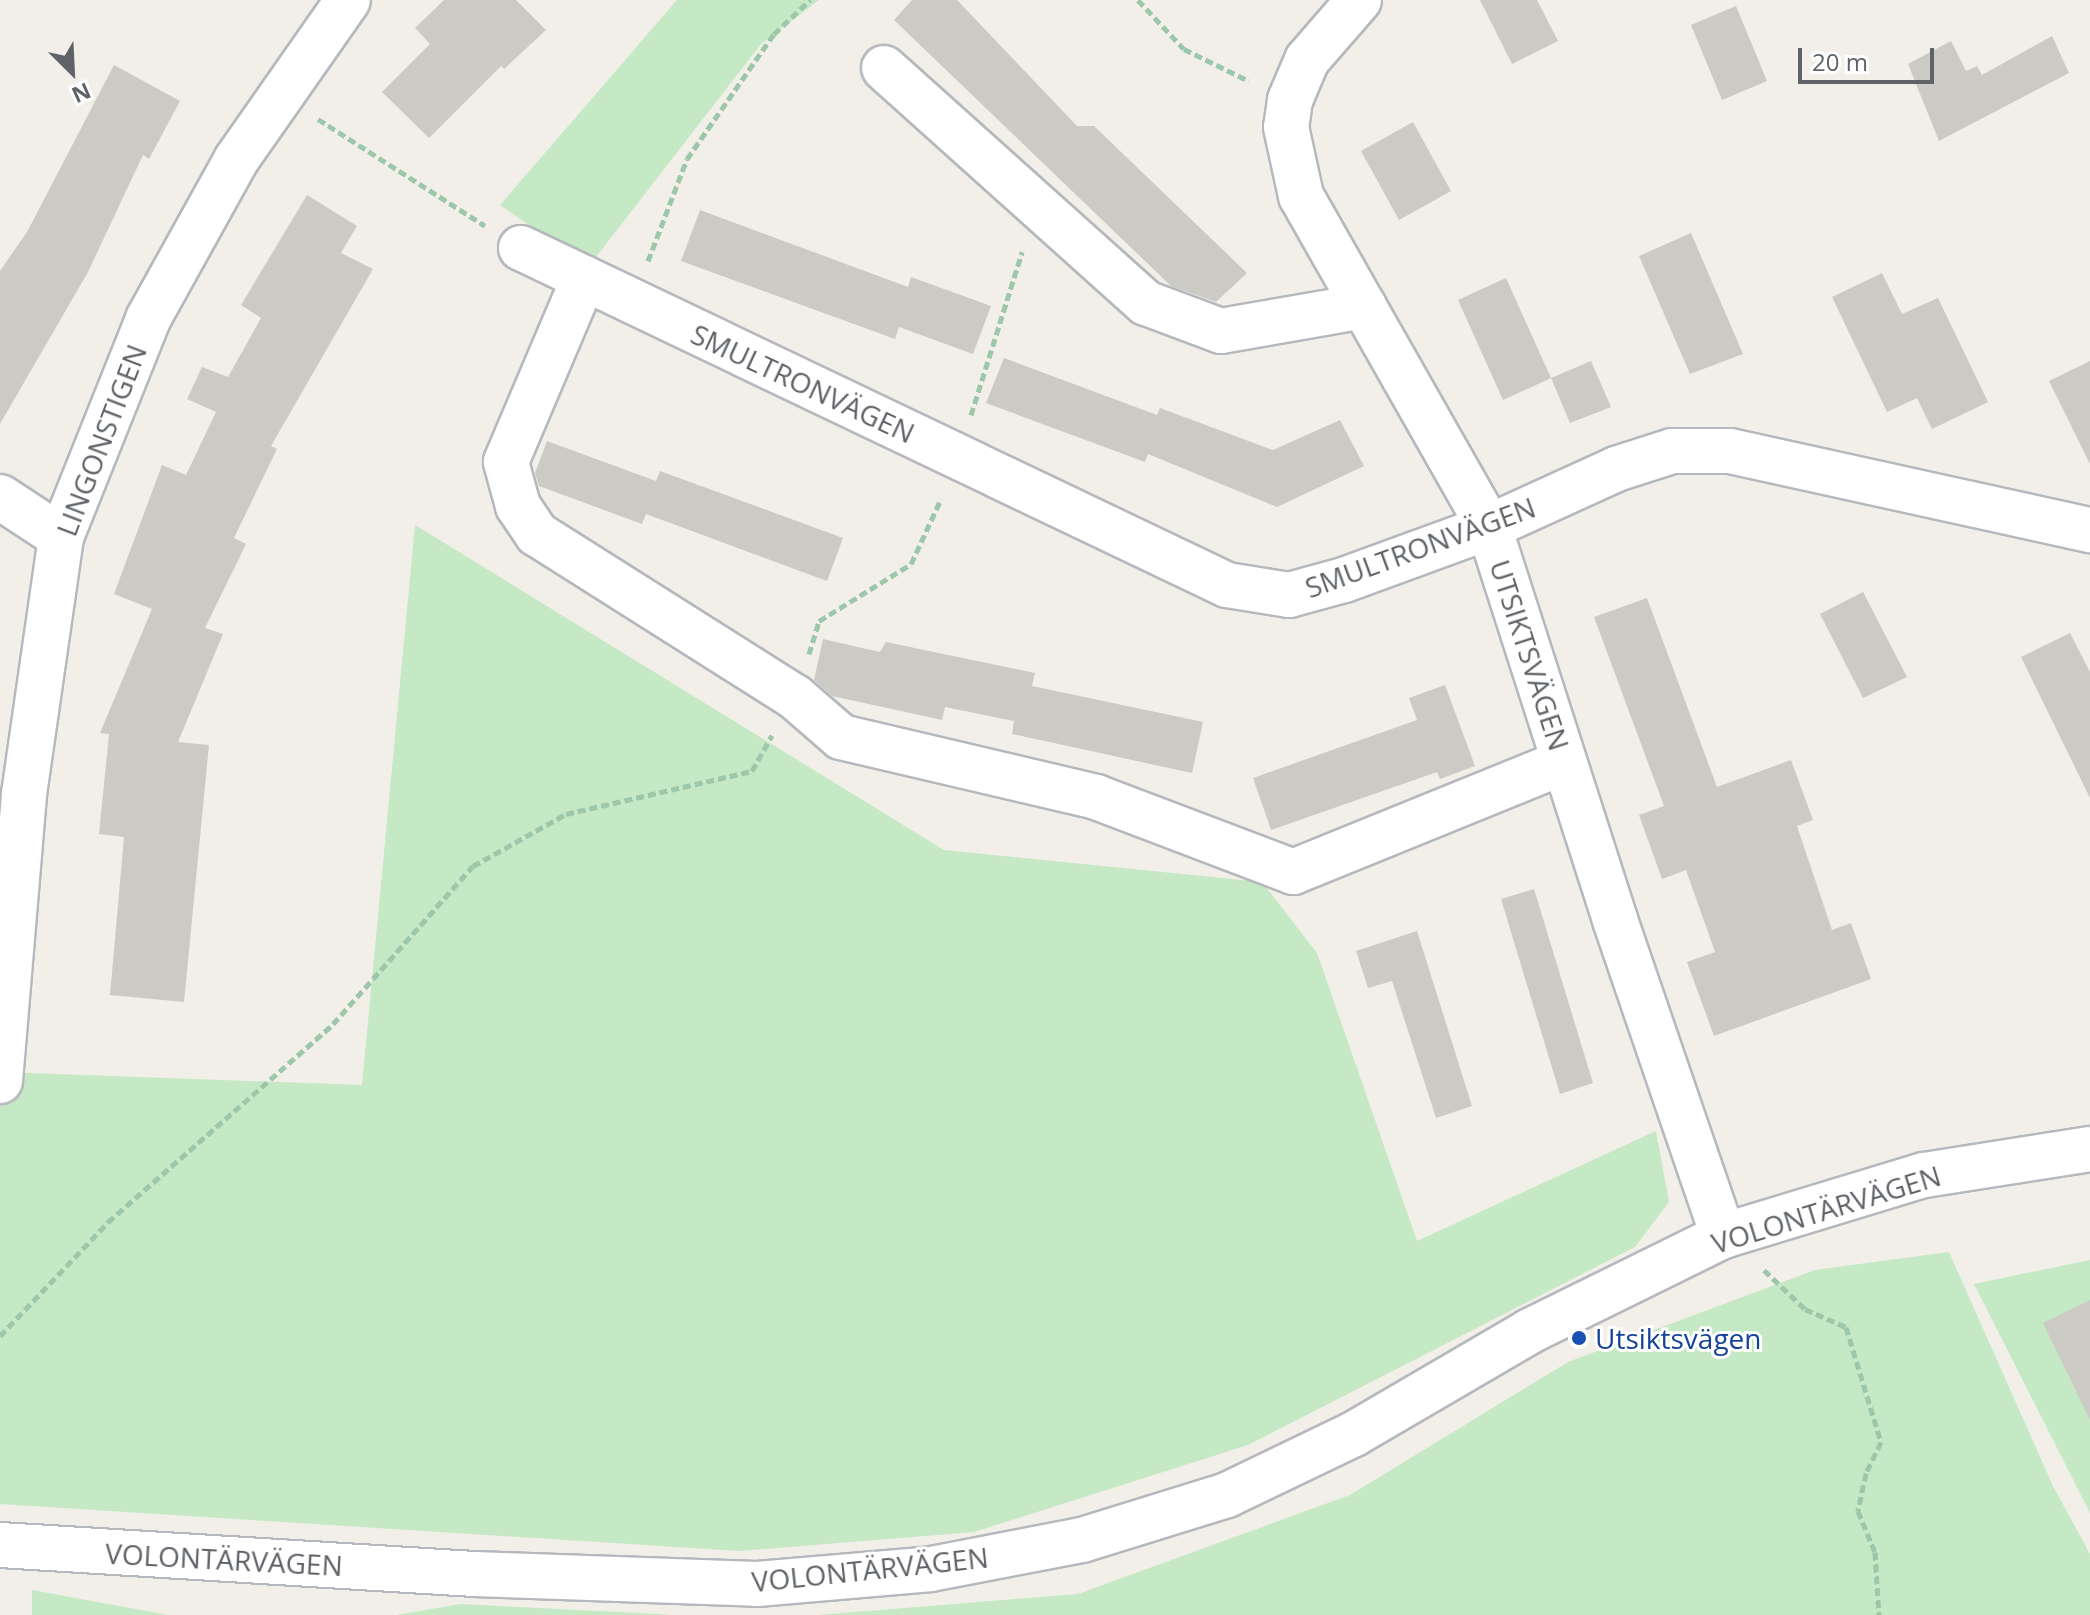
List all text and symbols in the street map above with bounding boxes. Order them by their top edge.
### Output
north arrow [32,32,112,112]
scale bar [1802,32,1938,82]
text: 20 m [1812,45,1868,78]
text: N [67,77,96,111]
street label: SMULTRONVÄGEN [686,317,920,449]
street label: LINGONSTIGEN [49,340,153,540]
street label: SMULTRONVÄGEN [1300,490,1540,604]
street label: UTSIKTSVÄGEN [1483,555,1577,755]
street label: VOLONTÄRVÄGEN [1707,1158,1945,1260]
place label: Utsiktsvägen [1595,1321,1761,1355]
marker: Utsiktsvägen [1570,1329,1588,1347]
street label: VOLONTÄRVÄGEN [104,1536,344,1582]
street label: VOLONTÄRVÄGEN [750,1540,990,1598]

